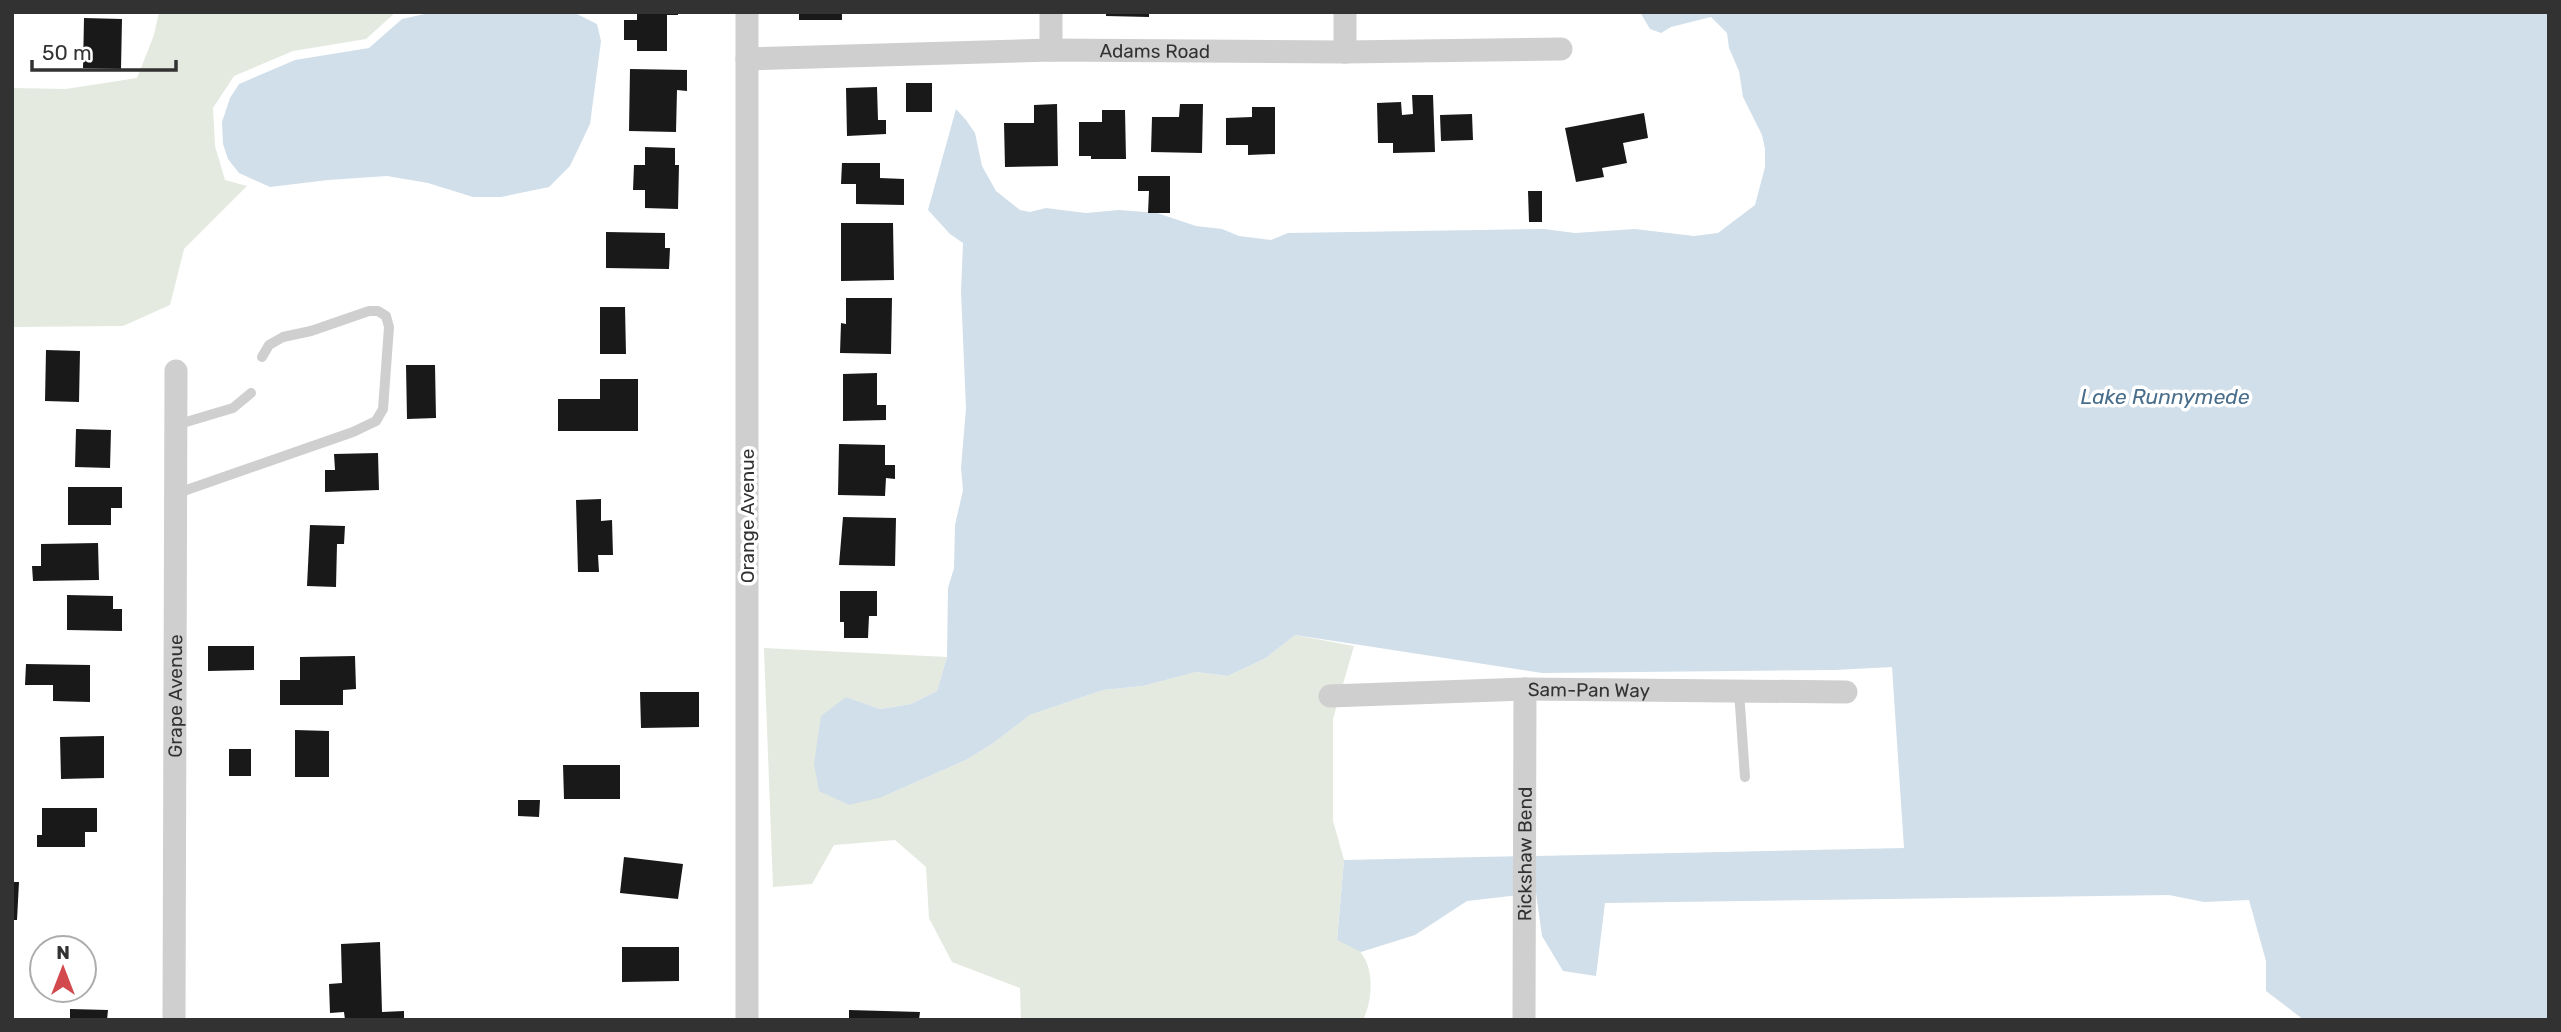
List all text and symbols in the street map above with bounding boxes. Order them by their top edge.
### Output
scale bar [32,28,175,72]
street label: Adams Road [1099,39,1210,63]
text: 50 m [42,40,92,65]
water label: Lake Runnymede [2081,384,2250,409]
street label: Orange Avenue [736,449,759,583]
street label: Grape Avenue [164,634,187,758]
street label: Sam-Pan Way [1528,678,1650,702]
street label: Rickshaw Bend [1513,787,1537,921]
north arrow [28,934,98,1004]
text: N [56,941,70,964]

